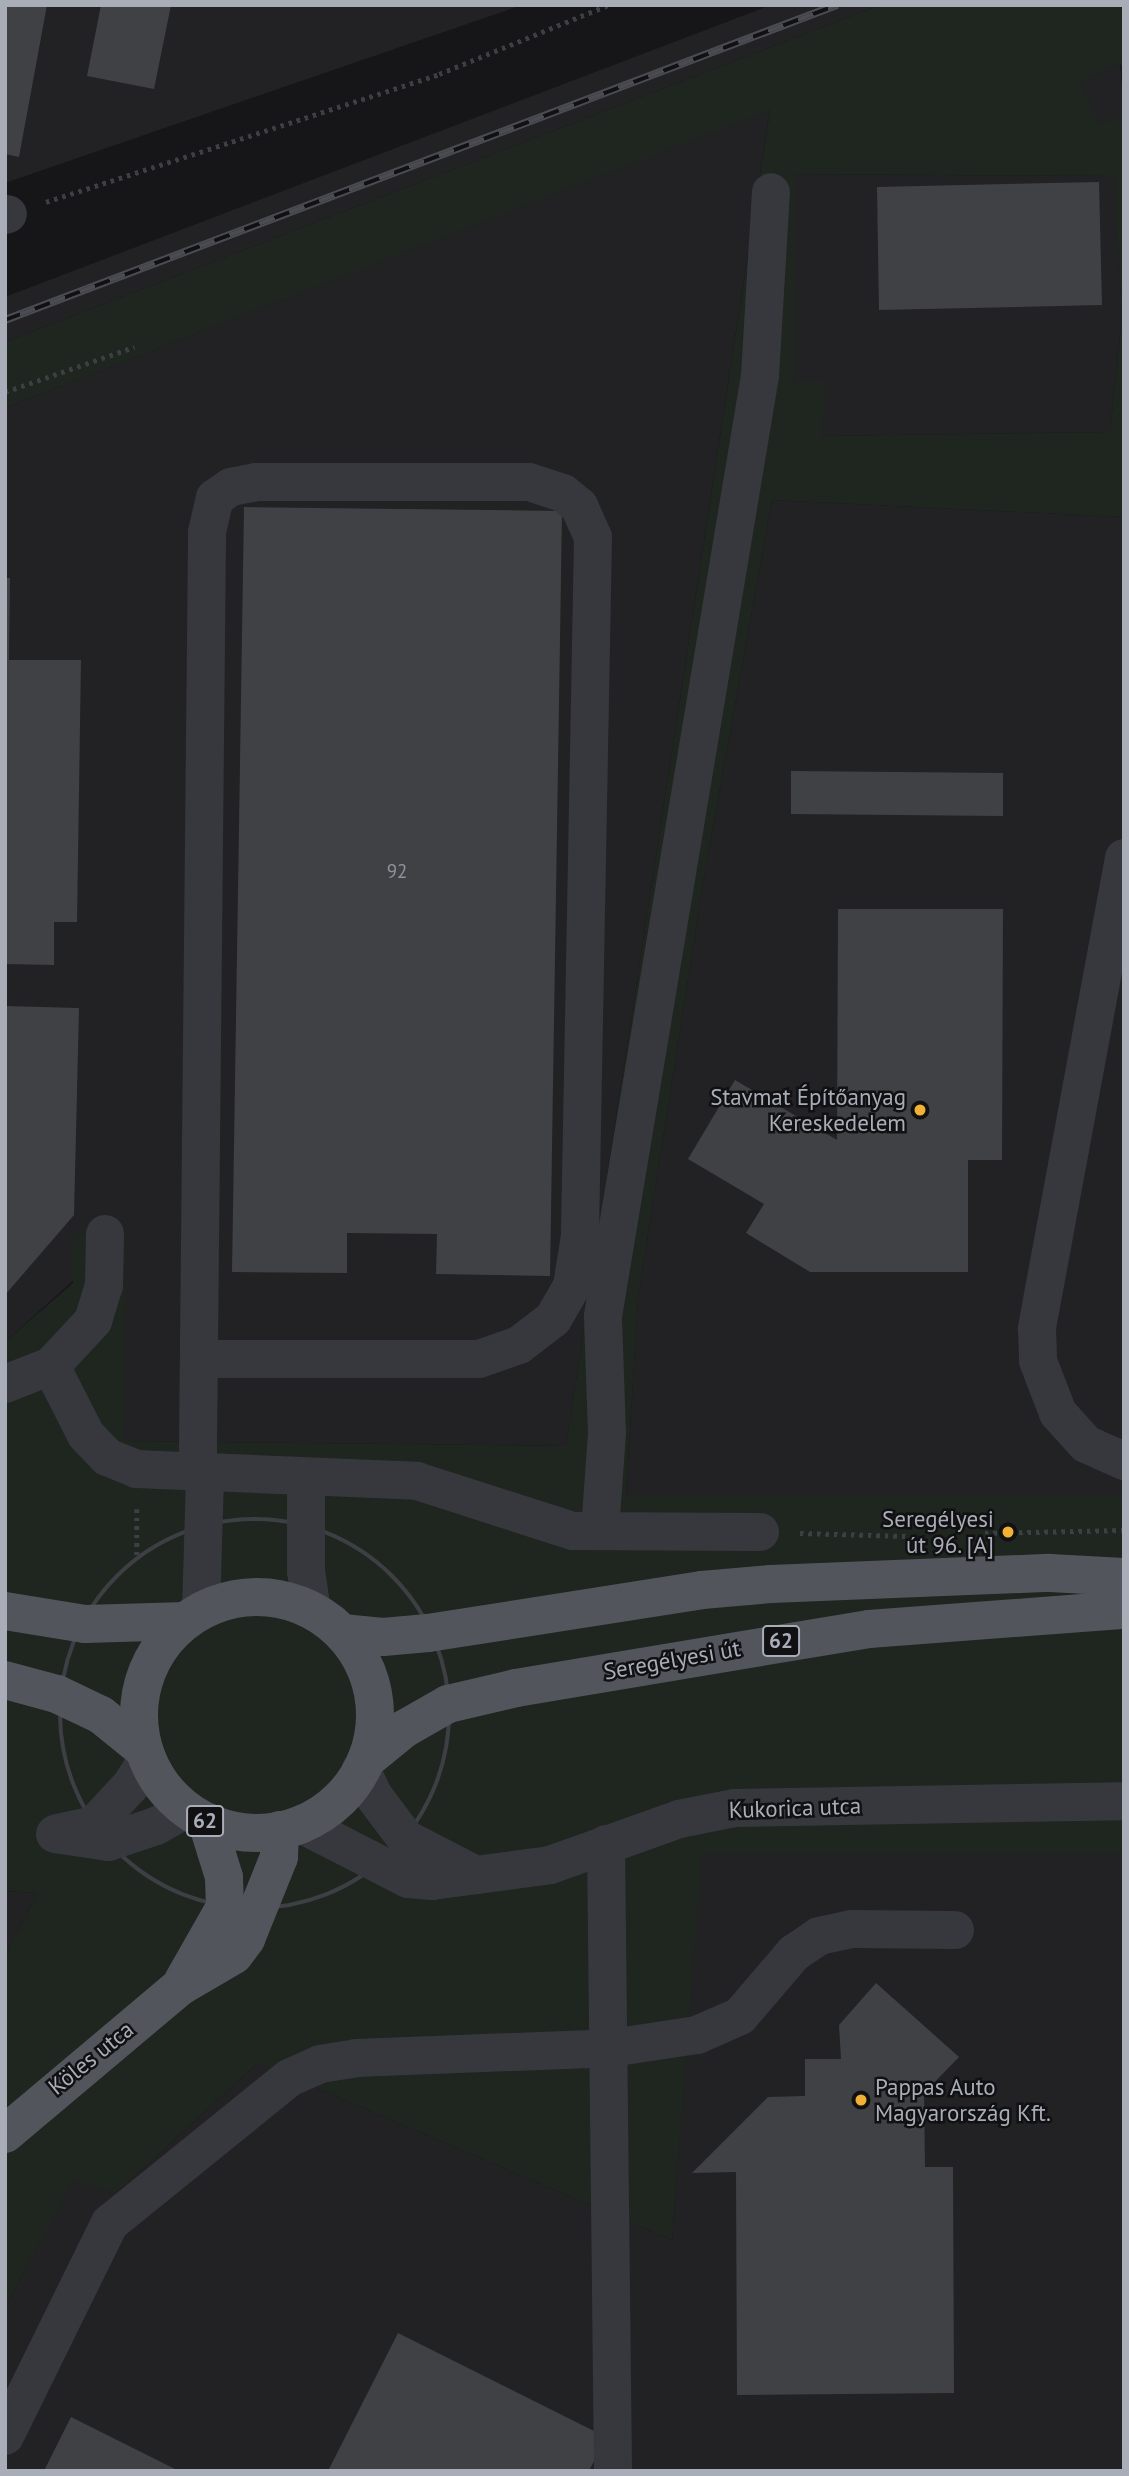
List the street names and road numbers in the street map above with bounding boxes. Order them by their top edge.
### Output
road number: 62 [762,1624,800,1658]
street label: Seregélyesi út [602,1634,742,1686]
street label: Kukorica utca [728,1792,862,1824]
road number: 62 [186,1804,224,1839]
street label: Köles utca [43,2015,139,2101]

